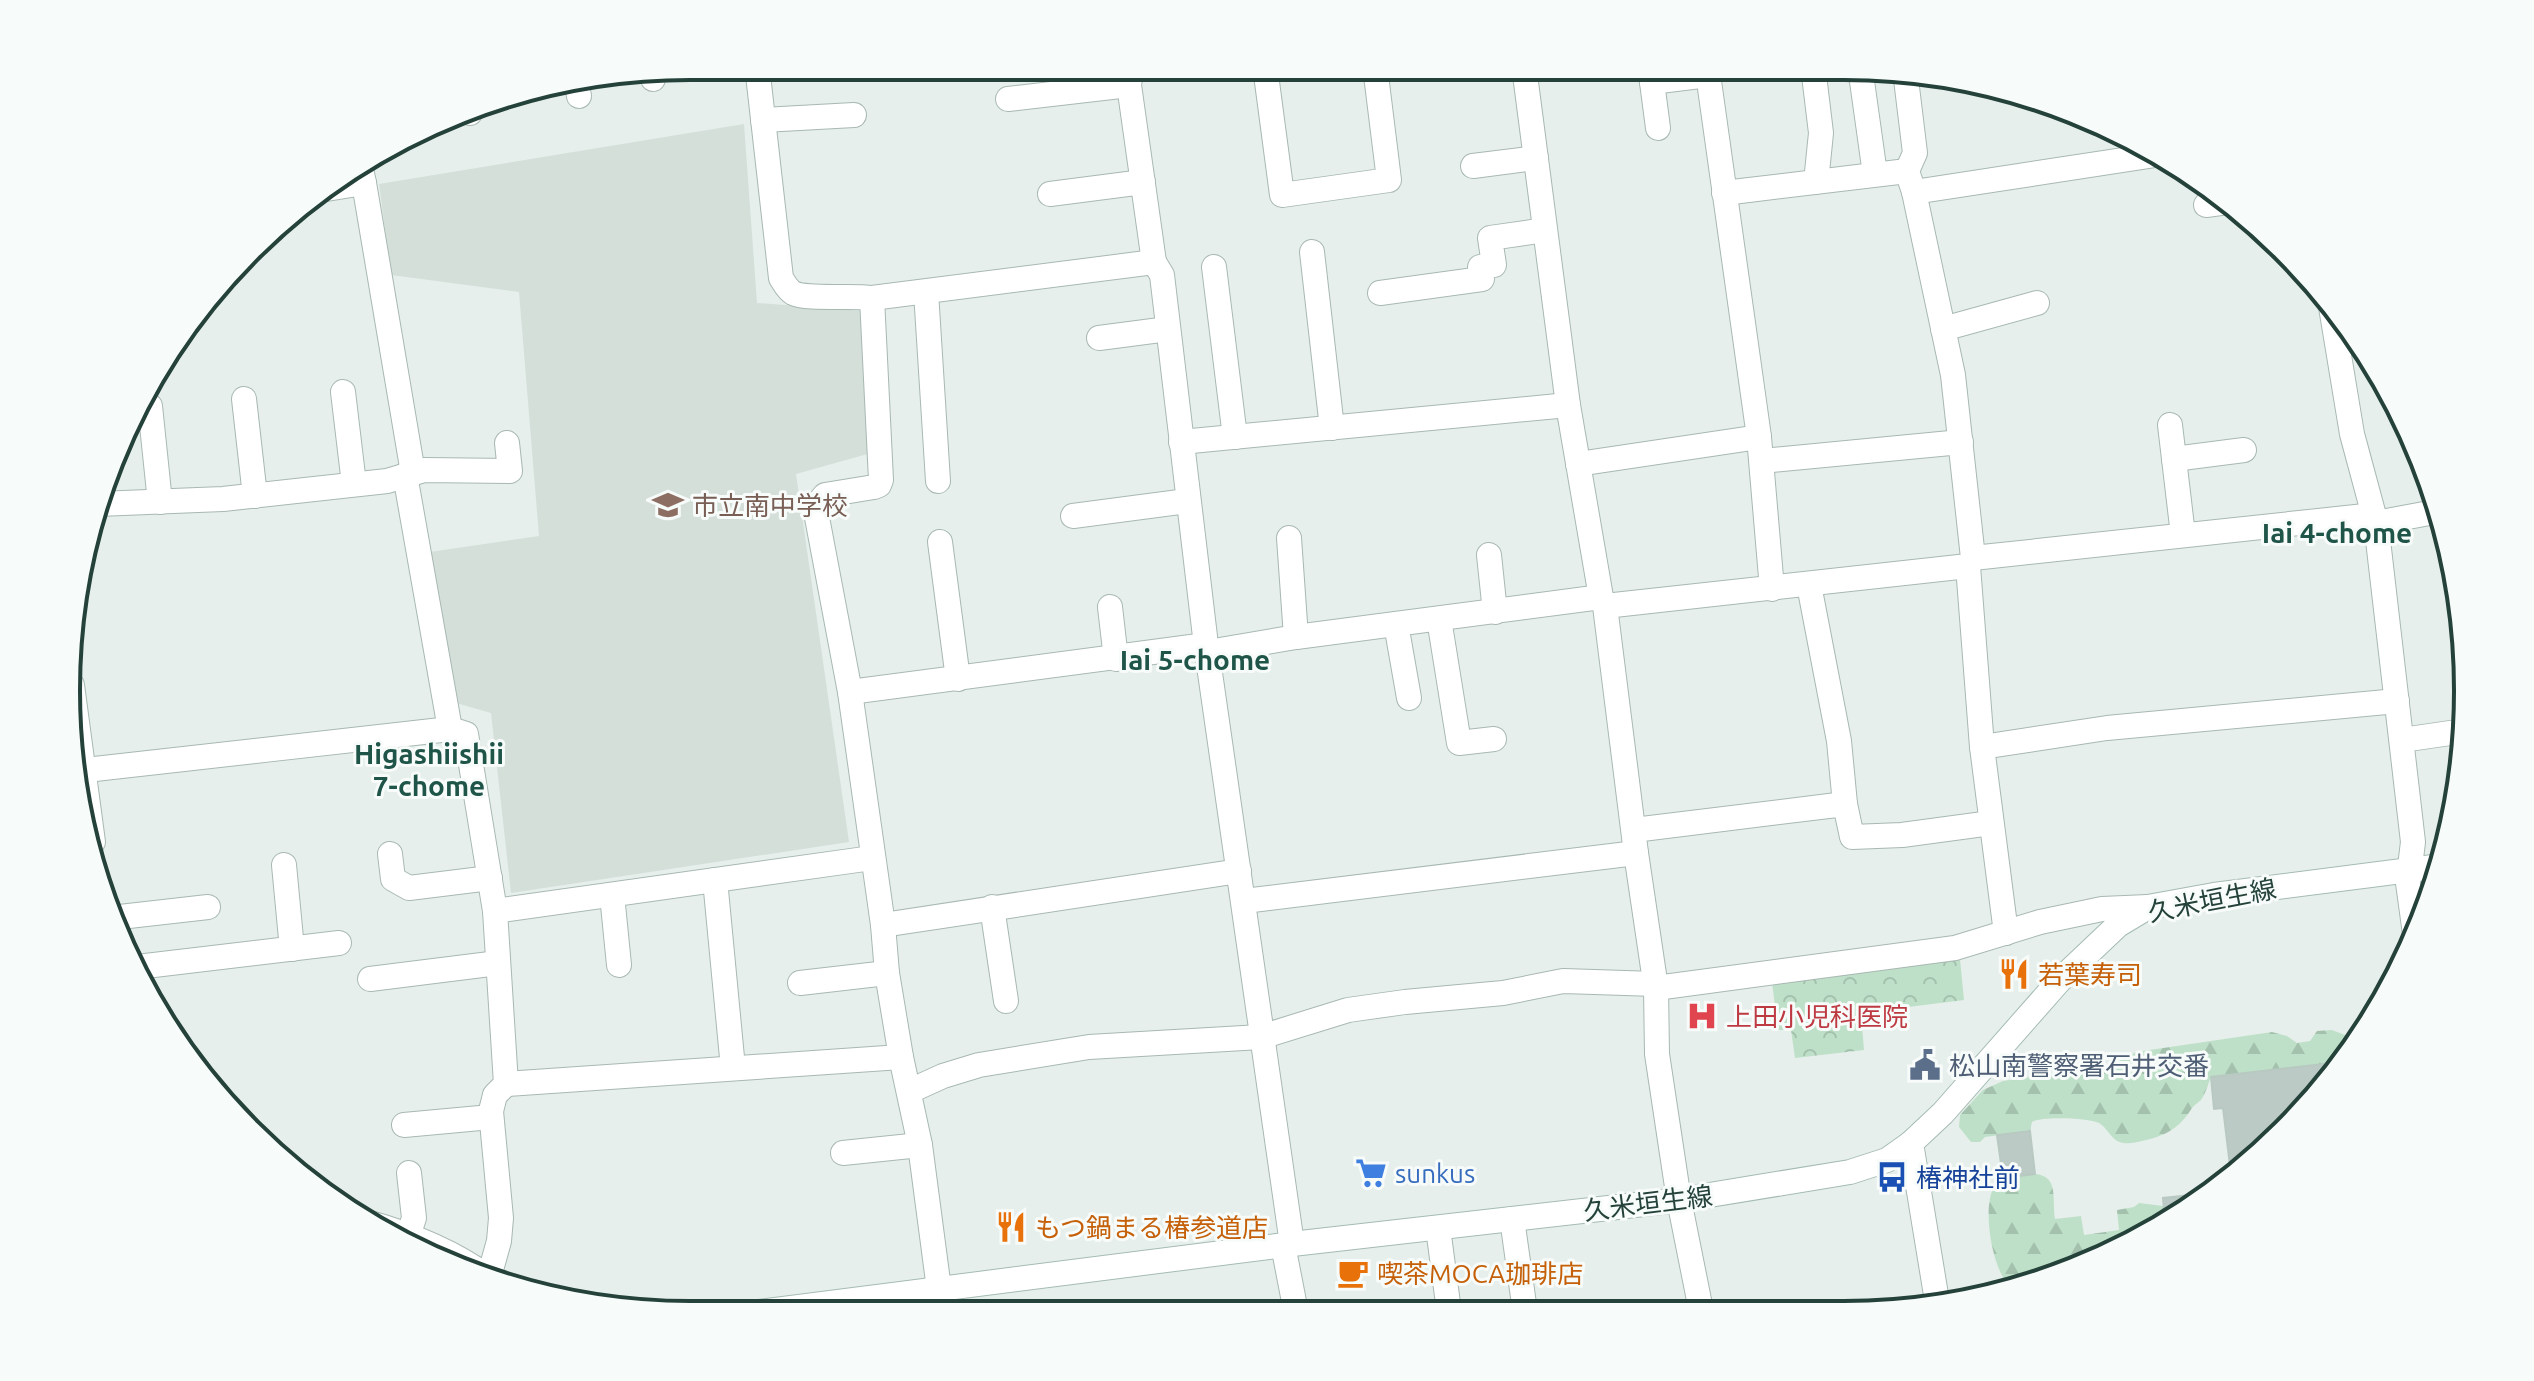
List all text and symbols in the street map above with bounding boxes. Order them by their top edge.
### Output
school or university icon: 市立南中学校 [651,488,685,522]
place label: 市立南中学校 [692,491,848,520]
district label: Iai 4-chome [2262,517,2412,548]
district label: Iai 5-chome [1120,644,1270,675]
district label: Higashiishii 7-chome [354,738,504,801]
street label: 久米垣生線 [2145,873,2279,927]
restaurant icon: 若葉寿司 [1997,957,2031,991]
place label: 若葉寿司 [2038,960,2142,989]
hospital icon: 上田小児科医院 [1685,999,1719,1033]
place label: 上田小児科医院 [1726,1002,1908,1031]
public building icon: 松山南警察署石井交番 [1908,1048,1942,1082]
place label: 松山南警察署石井交番 [1949,1051,2209,1080]
supermarket icon: sunkus [1354,1156,1388,1190]
place label: sunkus [1395,1159,1475,1188]
bus stop icon: 椿神社前 [1875,1160,1909,1194]
place label: 椿神社前 [1916,1163,2020,1192]
street label: 久米垣生線 [1582,1181,1714,1225]
restaurant icon: もつ鍋まる椿参道店 [994,1210,1028,1244]
place label: もつ鍋まる椿参道店 [1035,1213,1268,1242]
cafe icon: 喫茶MOCA珈琲店 [1336,1256,1370,1290]
place label: 喫茶MOCA珈琲店 [1377,1259,1583,1288]

